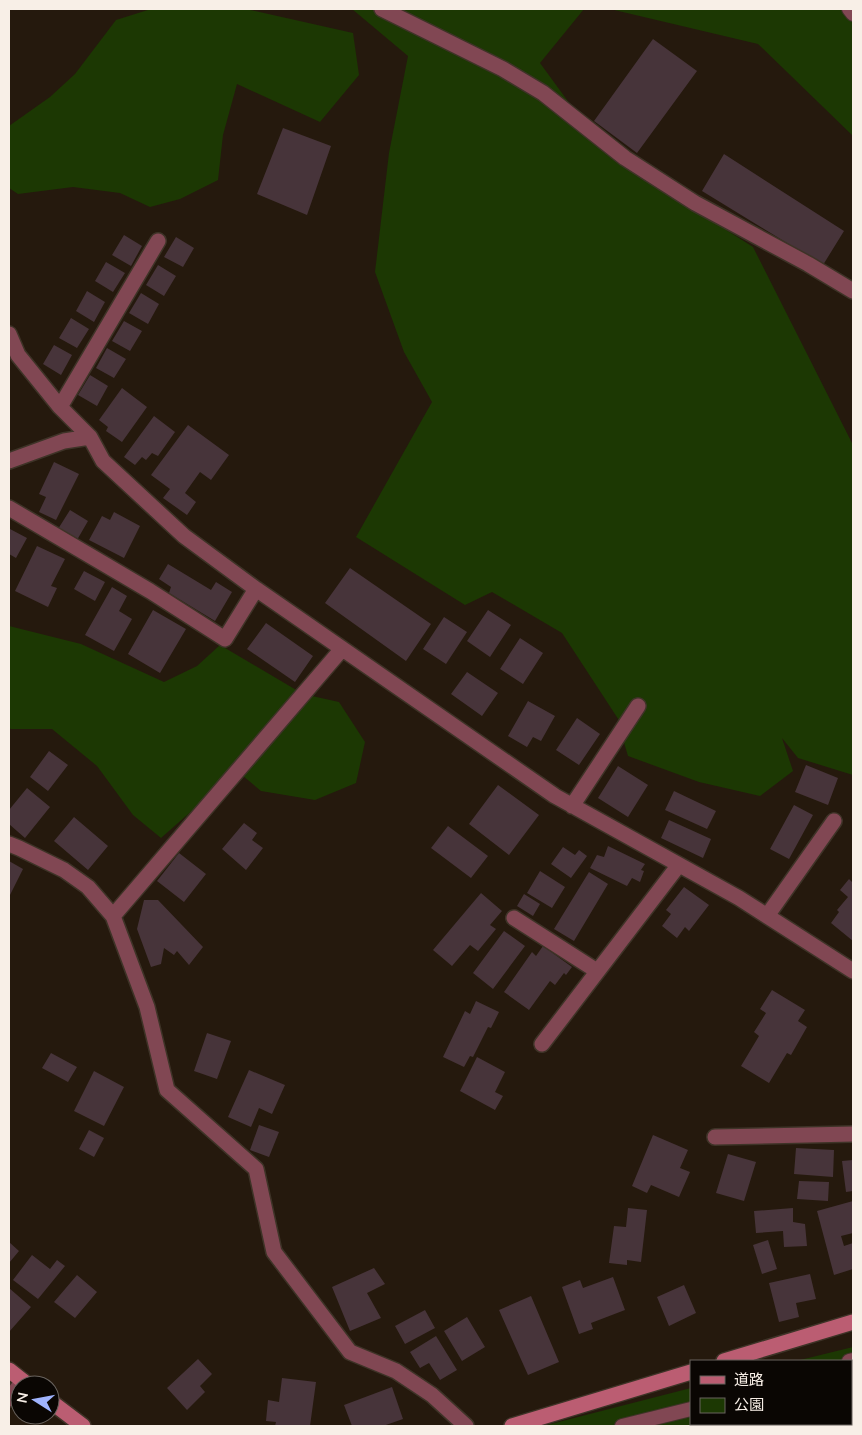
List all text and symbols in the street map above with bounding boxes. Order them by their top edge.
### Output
legend [690,1360,852,1425]
text: 道路 [734,1370,764,1389]
north arrow [10,1375,60,1425]
text: N [12,1391,32,1404]
text: 公園 [734,1395,764,1414]

